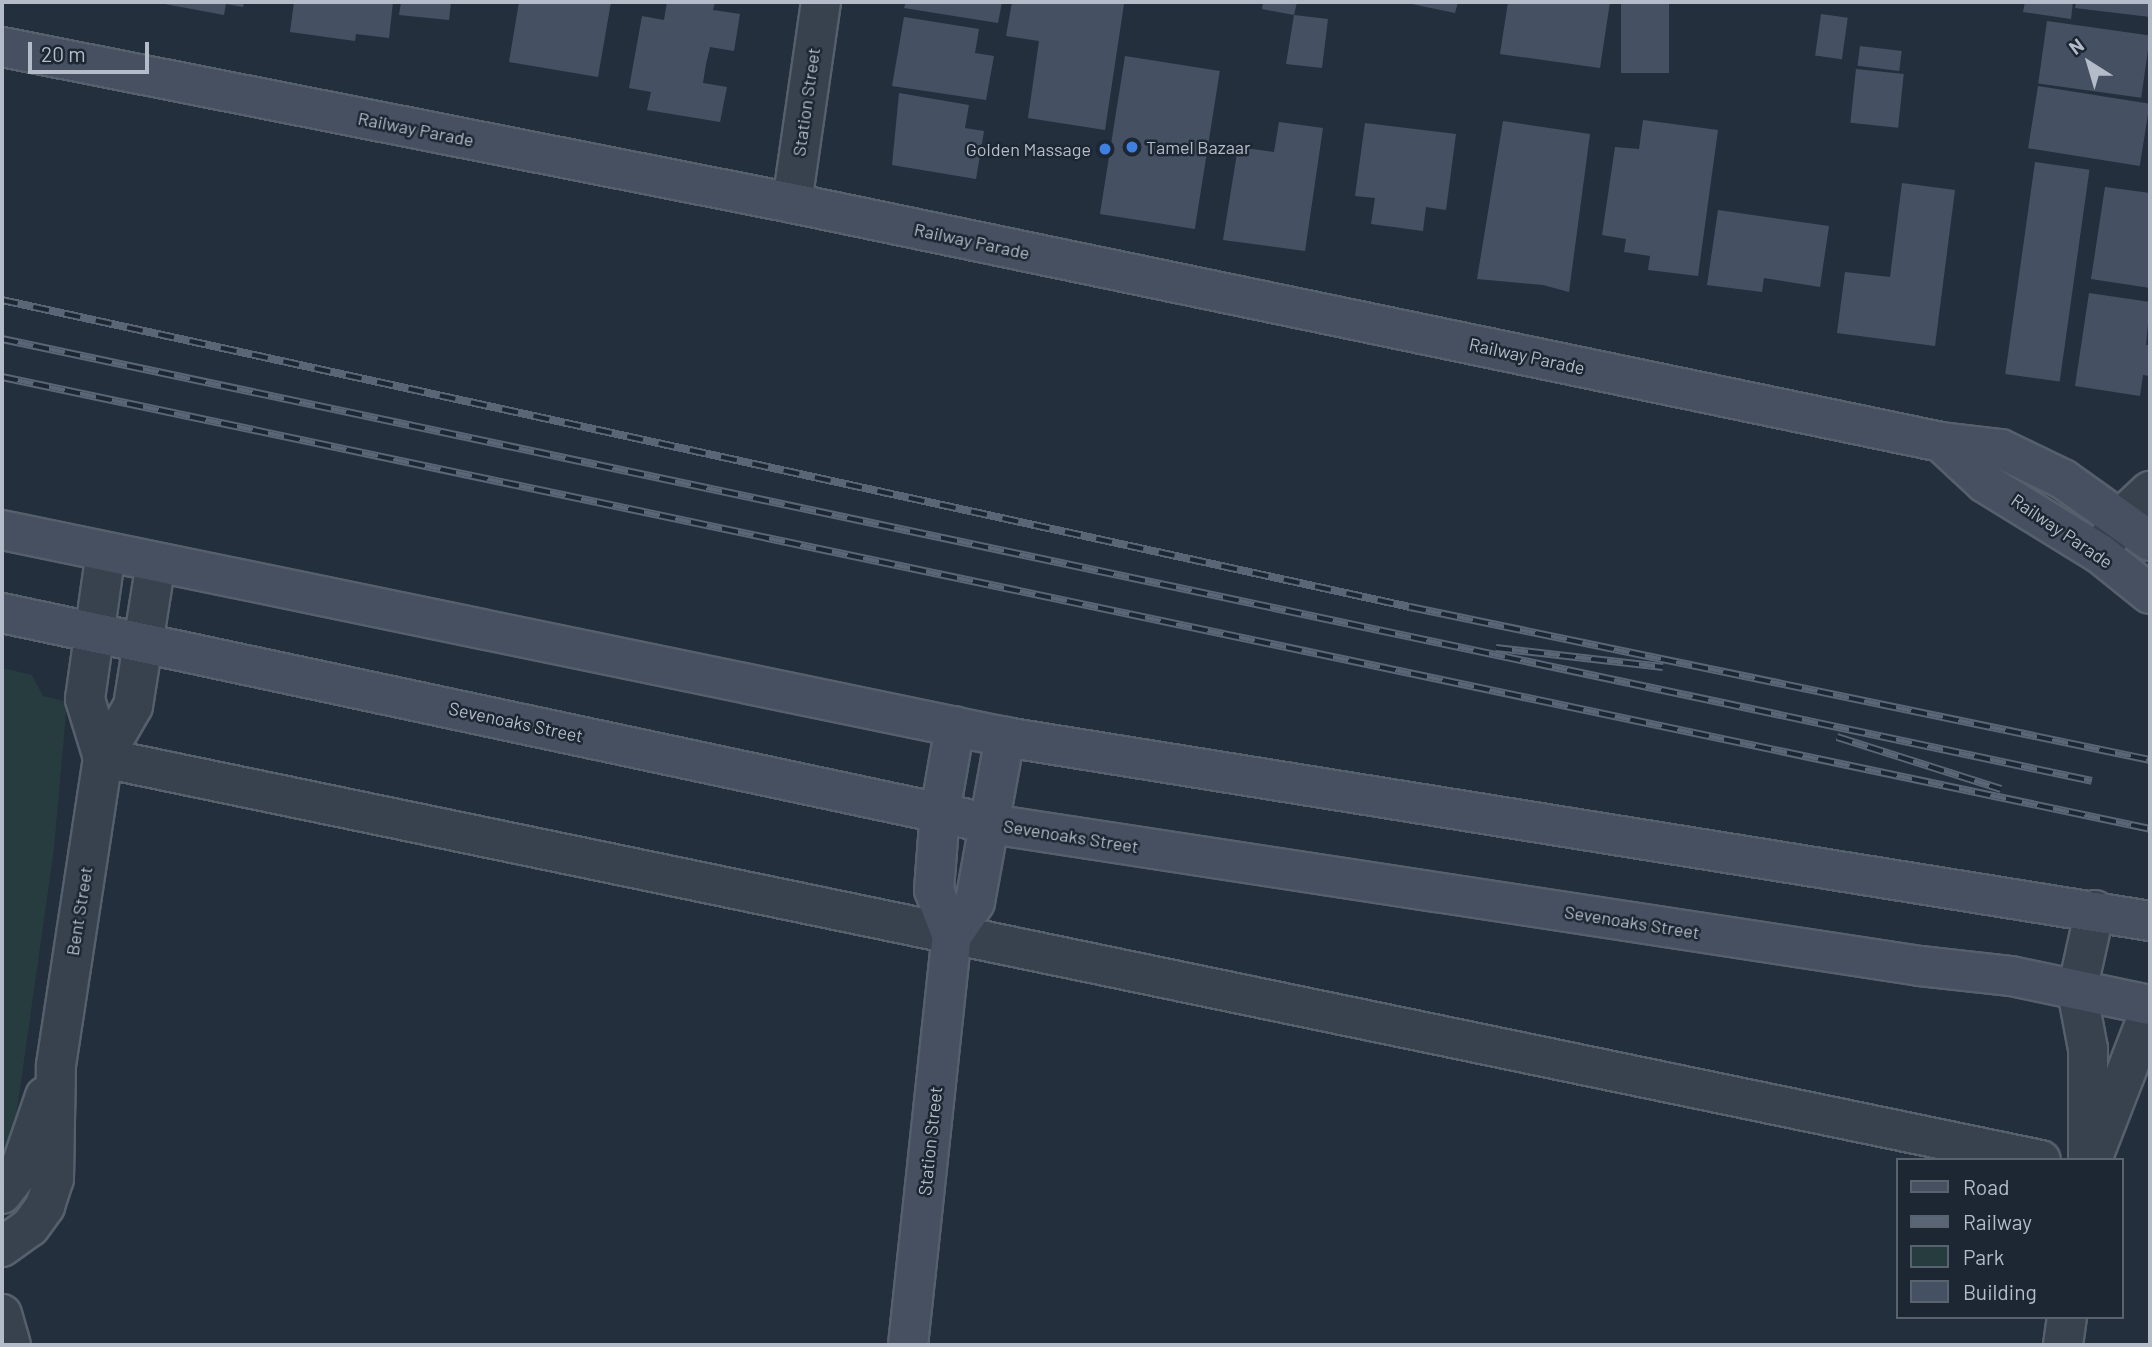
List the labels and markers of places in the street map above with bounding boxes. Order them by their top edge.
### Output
place label: Tamel Bazaar [1146,136,1251,158]
place label: Golden Massage [966,138,1091,160]
marker: Tamel Bazaar [1124,139,1140,155]
marker: Golden Massage [1097,141,1113,157]

